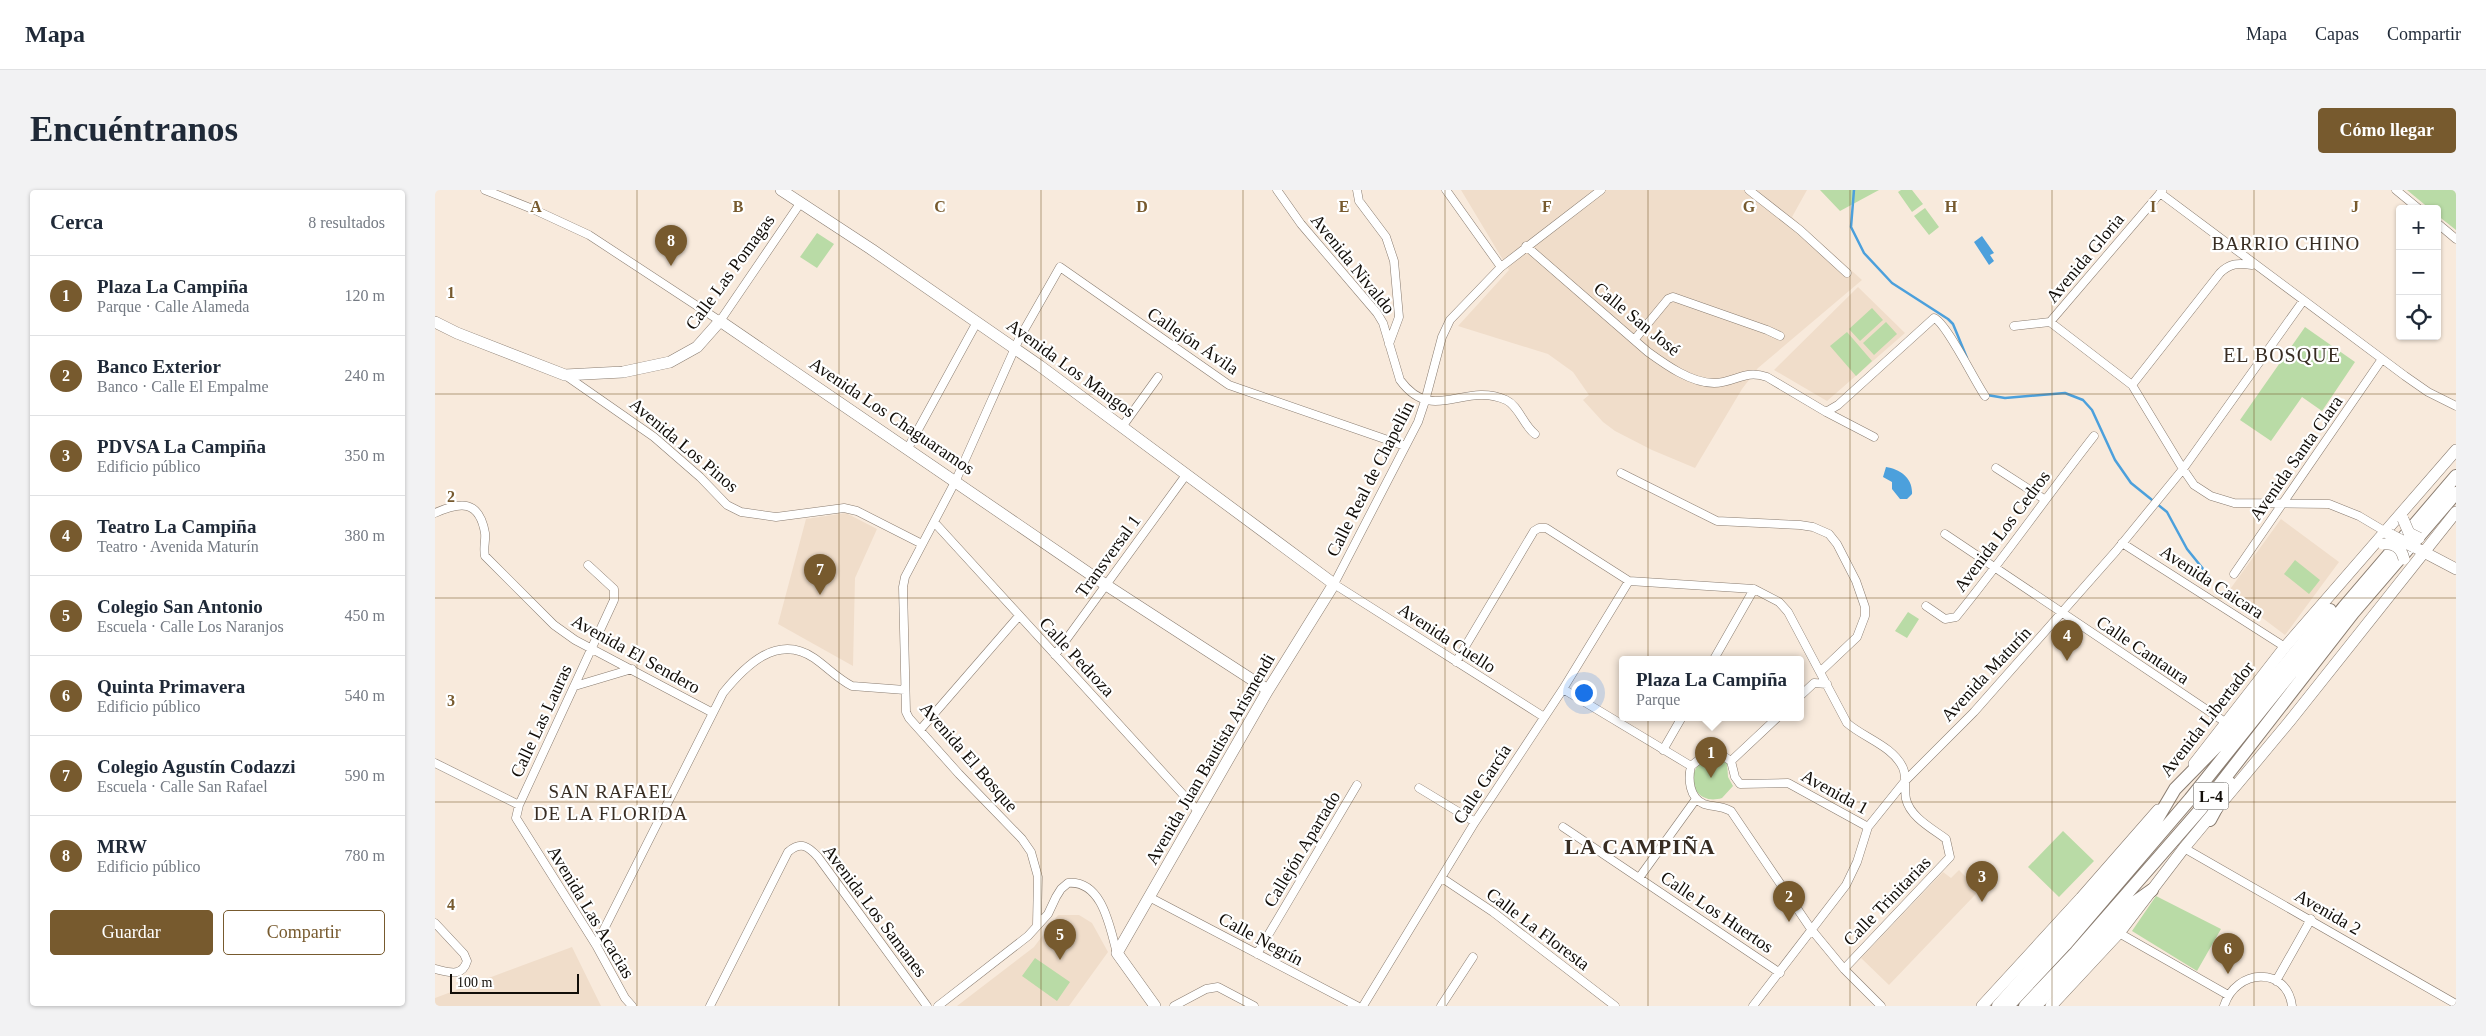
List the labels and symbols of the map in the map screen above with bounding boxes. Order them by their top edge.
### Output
text: A [530,198,542,215]
text: B [733,198,744,215]
text: C [934,198,946,215]
text: D [1136,198,1148,215]
text: E [1339,198,1349,215]
text: F [1542,198,1552,215]
text: G [1743,198,1756,215]
text: H [1945,198,1958,215]
text: I [2150,198,2156,215]
text: J [2351,198,2359,215]
street label: Avenida Gloria [2042,209,2128,307]
street label: Calle Las Pomagas [681,210,779,334]
street label: Avenida Nivaldo [1307,210,1399,318]
pin: 8 [655,225,687,266]
district label: BARRIO CHINO [2212,233,2360,254]
street label: Calle San José [1590,278,1684,360]
text: 1 [447,284,455,301]
street label: Callejón Ávila [1144,302,1243,379]
street label: Avenida Los Mangos [1003,315,1139,421]
district label: EL BOSQUE [2223,344,2341,366]
street label: Avenida Los Chaguaramos [806,353,978,479]
street label: Avenida Santa Clara [2245,392,2347,524]
street label: Avenida Los Pinos [626,394,742,496]
street label: Calle Real de Chapellín [1322,398,1418,560]
street label: Avenida Los Cedros [1950,466,2054,596]
text: 2 [447,488,455,505]
street label: Transversal 1 [1071,511,1145,601]
street label: Avenida Caicara [2157,541,2267,623]
pin: 7 [804,554,836,595]
street label: Avenida Cuello [1395,599,1499,677]
street label: Avenida El Sendero [568,610,704,698]
street label: Calle Cantaura [2093,612,2193,688]
street label: Calle Pedroza [1035,613,1119,701]
pin: 4 [2051,620,2083,661]
street label: Avenida Maturín [1937,623,2035,725]
street label: Avenida Juan Bautista Arismendi [1141,650,1279,868]
street label: Avenida Libertador [2156,658,2258,780]
street label: Calle Las Lauras [506,662,576,780]
your location [1571,680,1597,706]
text: 3 [447,692,455,709]
street label: Avenida El Bosque [916,698,1022,816]
pin: 1 [1695,737,1727,778]
street label: Calle García [1449,741,1515,827]
street label: Avenida 1 [1798,766,1872,818]
district label: SAN RAFAEL DE LA FLORIDA [534,781,688,824]
road number: L-4 [2193,782,2229,810]
street label: Callejón Apartado [1260,788,1344,910]
district label: LA CAMPIÑA [1564,834,1716,859]
street label: Avenida Los Samanes [819,841,931,981]
street label: Avenida Las Acacias [544,842,638,982]
street label: Calle Trinitarias [1839,852,1935,950]
pin: 3 [1966,861,1998,902]
street label: Calle Los Huertos [1657,867,1777,957]
pin: 2 [1773,881,1805,922]
street label: Calle La Floresta [1482,884,1594,974]
street label: Avenida 2 [2291,885,2365,939]
text: 4 [447,896,455,913]
street label: Calle Negrín [1215,908,1307,970]
pin: 5 [1044,919,1076,960]
pin: 6 [2212,933,2244,974]
scale bar [450,971,579,994]

